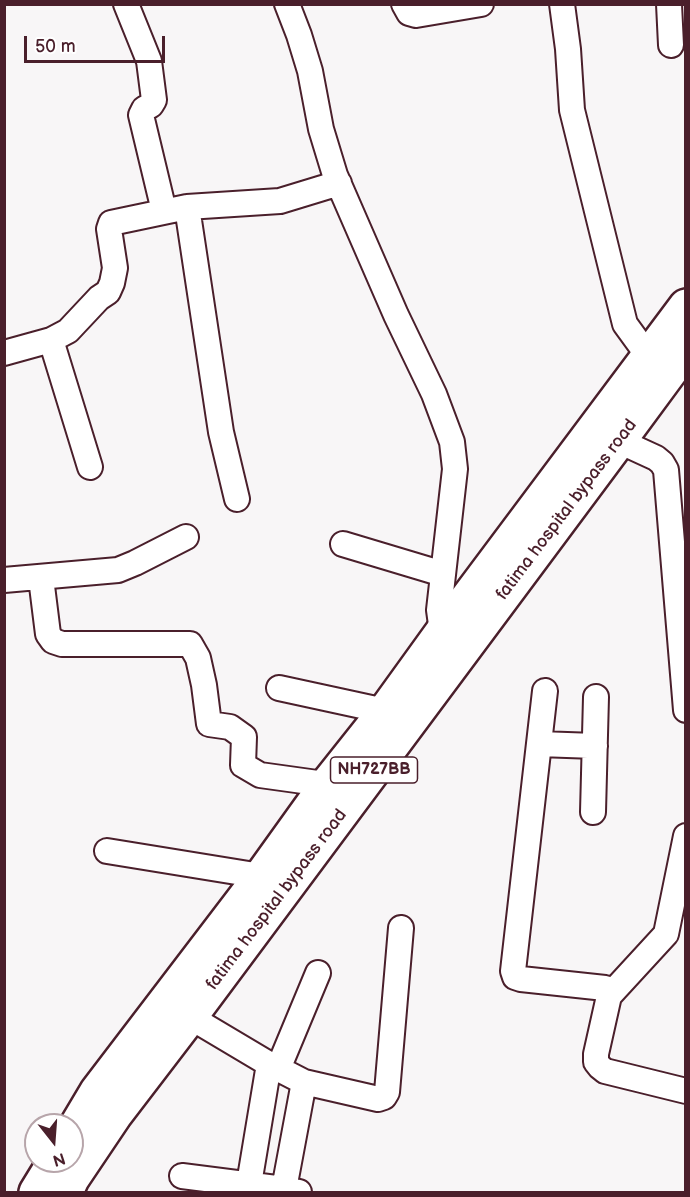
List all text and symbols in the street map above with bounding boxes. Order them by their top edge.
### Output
scale bar [27,24,168,62]
text: 50 m [35,36,76,57]
street label: fatima hospital bypass road [492,415,642,605]
road number: NH727BB [330,757,418,783]
street label: fatima hospital bypass road [202,805,352,995]
north arrow [24,1113,84,1173]
text: N [50,1148,67,1170]

